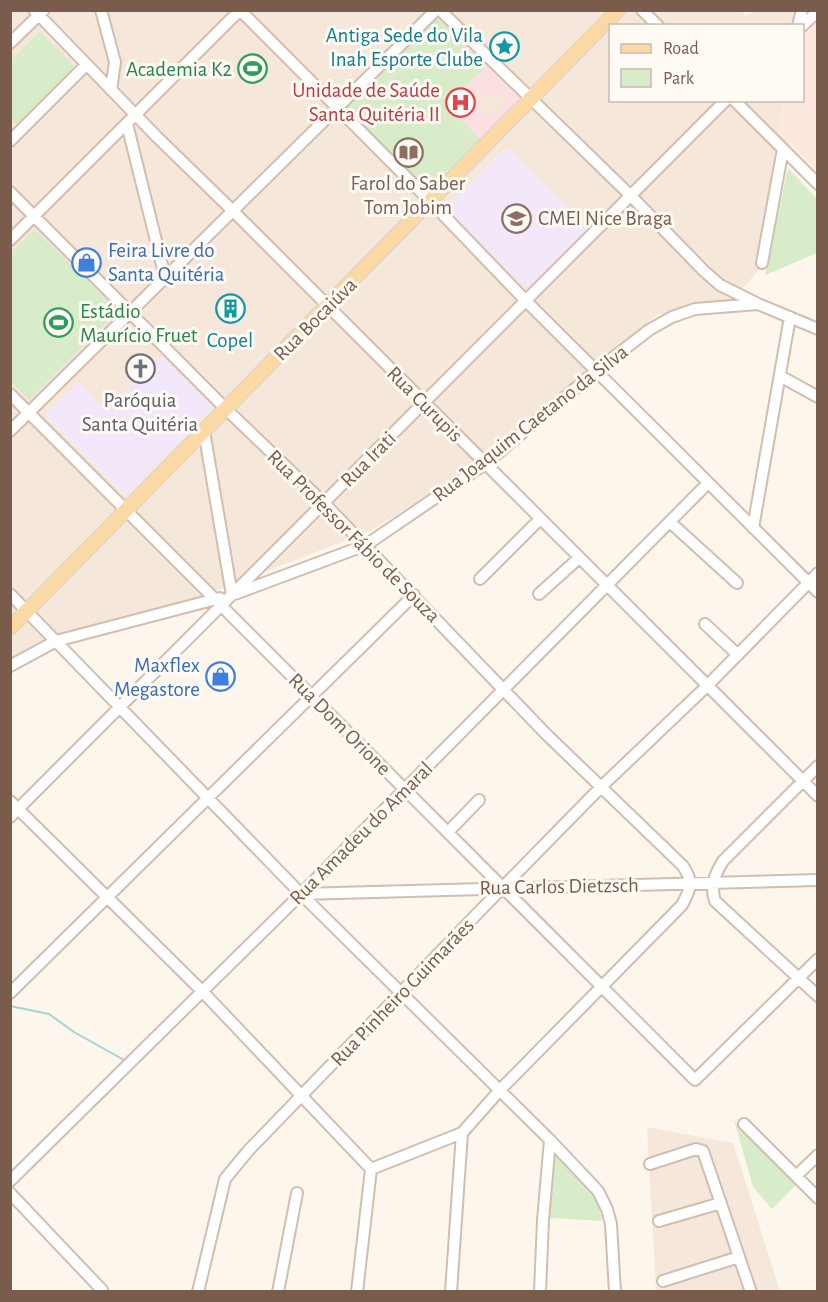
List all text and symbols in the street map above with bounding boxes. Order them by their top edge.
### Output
legend [609,24,804,102]
place label: Antiga Sede do Vila Inah Esporte Clube [326,25,483,70]
place icon: Antiga Sede do Vila Inah Esporte Clube [488,31,520,63]
text: Road [663,40,699,58]
sports icon: Academia K2 [237,53,269,85]
place label: Academia K2 [126,59,232,80]
text: Park [663,70,695,88]
place label: Unidade de Saúde Santa Quitéria II [292,80,440,125]
hospital icon: Unidade de Saúde Santa Quitéria II [445,86,477,118]
library icon: Farol do Saber Tom Jobim [392,136,424,168]
place label: Farol do Saber Tom Jobim [351,173,466,218]
school or university icon: CMEI Nice Braga [501,202,533,234]
place label: CMEI Nice Braga [538,208,673,229]
place label: Feira Livre do Santa Quitéria [108,240,225,285]
shop icon: Feira Livre do Santa Quitéria [71,246,103,278]
street label: Rua Bocaiúva [270,274,361,365]
building icon: Copel [214,293,246,325]
place label: Estádio Maurício Fruet [80,301,198,346]
sports icon: Estádio Maurício Fruet [43,307,75,339]
place label: Copel [207,330,253,351]
street label: Rua Joaquim Caetano da Silva [429,341,632,506]
church icon: Paróquia Santa Quitéria [124,353,156,385]
street label: Rua Curupis [383,363,466,446]
place label: Paróquia Santa Quitéria [82,390,199,435]
street label: Rua Irati [337,428,400,491]
street label: Rua Professor Fábio de Souza [263,446,444,627]
place label: Maxflex Megastore [114,655,200,700]
shop icon: Maxflex Megastore [205,661,237,693]
street label: Rua Dom Orione [285,669,395,779]
street label: Rua Amadeu do Amaral [286,758,437,909]
street label: Rua Carlos Dietzsch [479,875,639,898]
street label: Rua Pinheiro Guimarães [327,915,478,1070]

